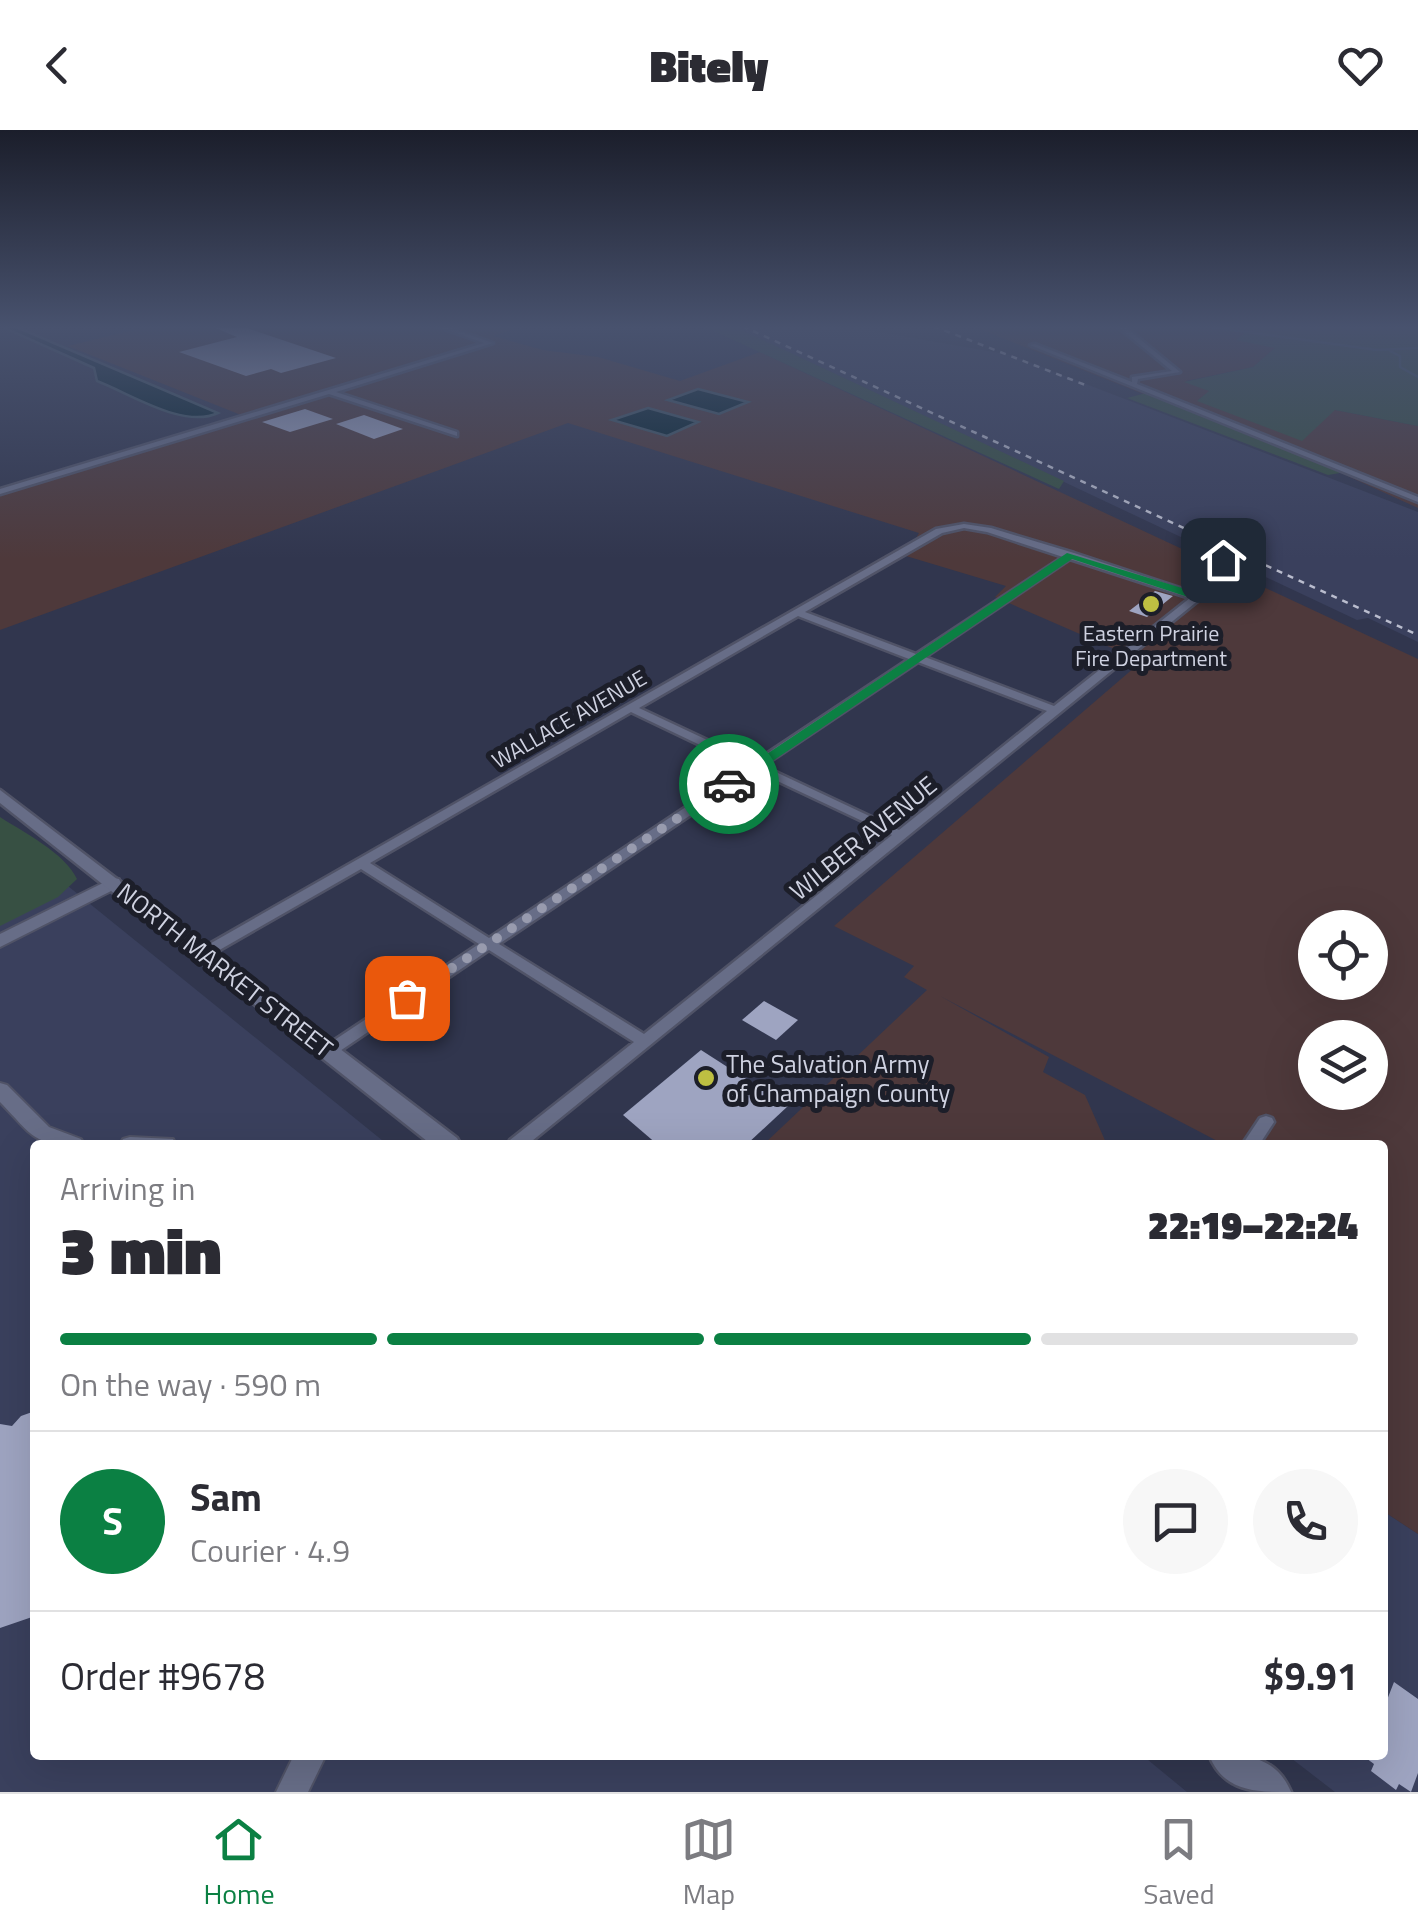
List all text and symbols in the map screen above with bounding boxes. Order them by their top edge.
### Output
text: Bitely [650,31,768,99]
icon: back [30,38,85,93]
icon: heart [1333,38,1388,93]
pin [1181,518,1266,603]
icon: home [1196,533,1251,588]
marker: Eastern Prairie Fire Department [1140,593,1162,615]
place label: Eastern Prairie Fire Department [1075,616,1227,675]
street label: WALLACE AVENUE [485,661,653,777]
courier [679,734,779,834]
icon: car [702,757,757,812]
street label: WILBER AVENUE [781,767,945,909]
street label: NORTH MARKET STREET [109,873,341,1067]
map controls [1298,910,1388,1110]
button: locate [1298,910,1388,1000]
pin [365,956,450,1041]
icon: bag [380,971,435,1026]
button: layers [1298,1020,1388,1110]
place label: The Salvation Army of Champaign County [726,1045,950,1112]
marker: The Salvation Army of Champaign County [695,1067,717,1089]
text: Arriving in [60,1164,196,1212]
text: 22:19–22:24 [1148,1196,1358,1254]
text: 3 min [60,1200,221,1299]
text: On the way · 590 m [60,1360,321,1408]
text: Sam [190,1468,262,1526]
button: chat [1123,1469,1228,1574]
button: phone [1253,1469,1358,1574]
text: S [102,1492,123,1550]
text: Courier · 4.9 [190,1526,350,1574]
text: Order #9678 [60,1647,265,1705]
text: $9.91 [1263,1647,1358,1705]
tab: Home [203,1812,275,1915]
tab: Map [681,1812,736,1915]
tab: Saved [1143,1812,1215,1915]

